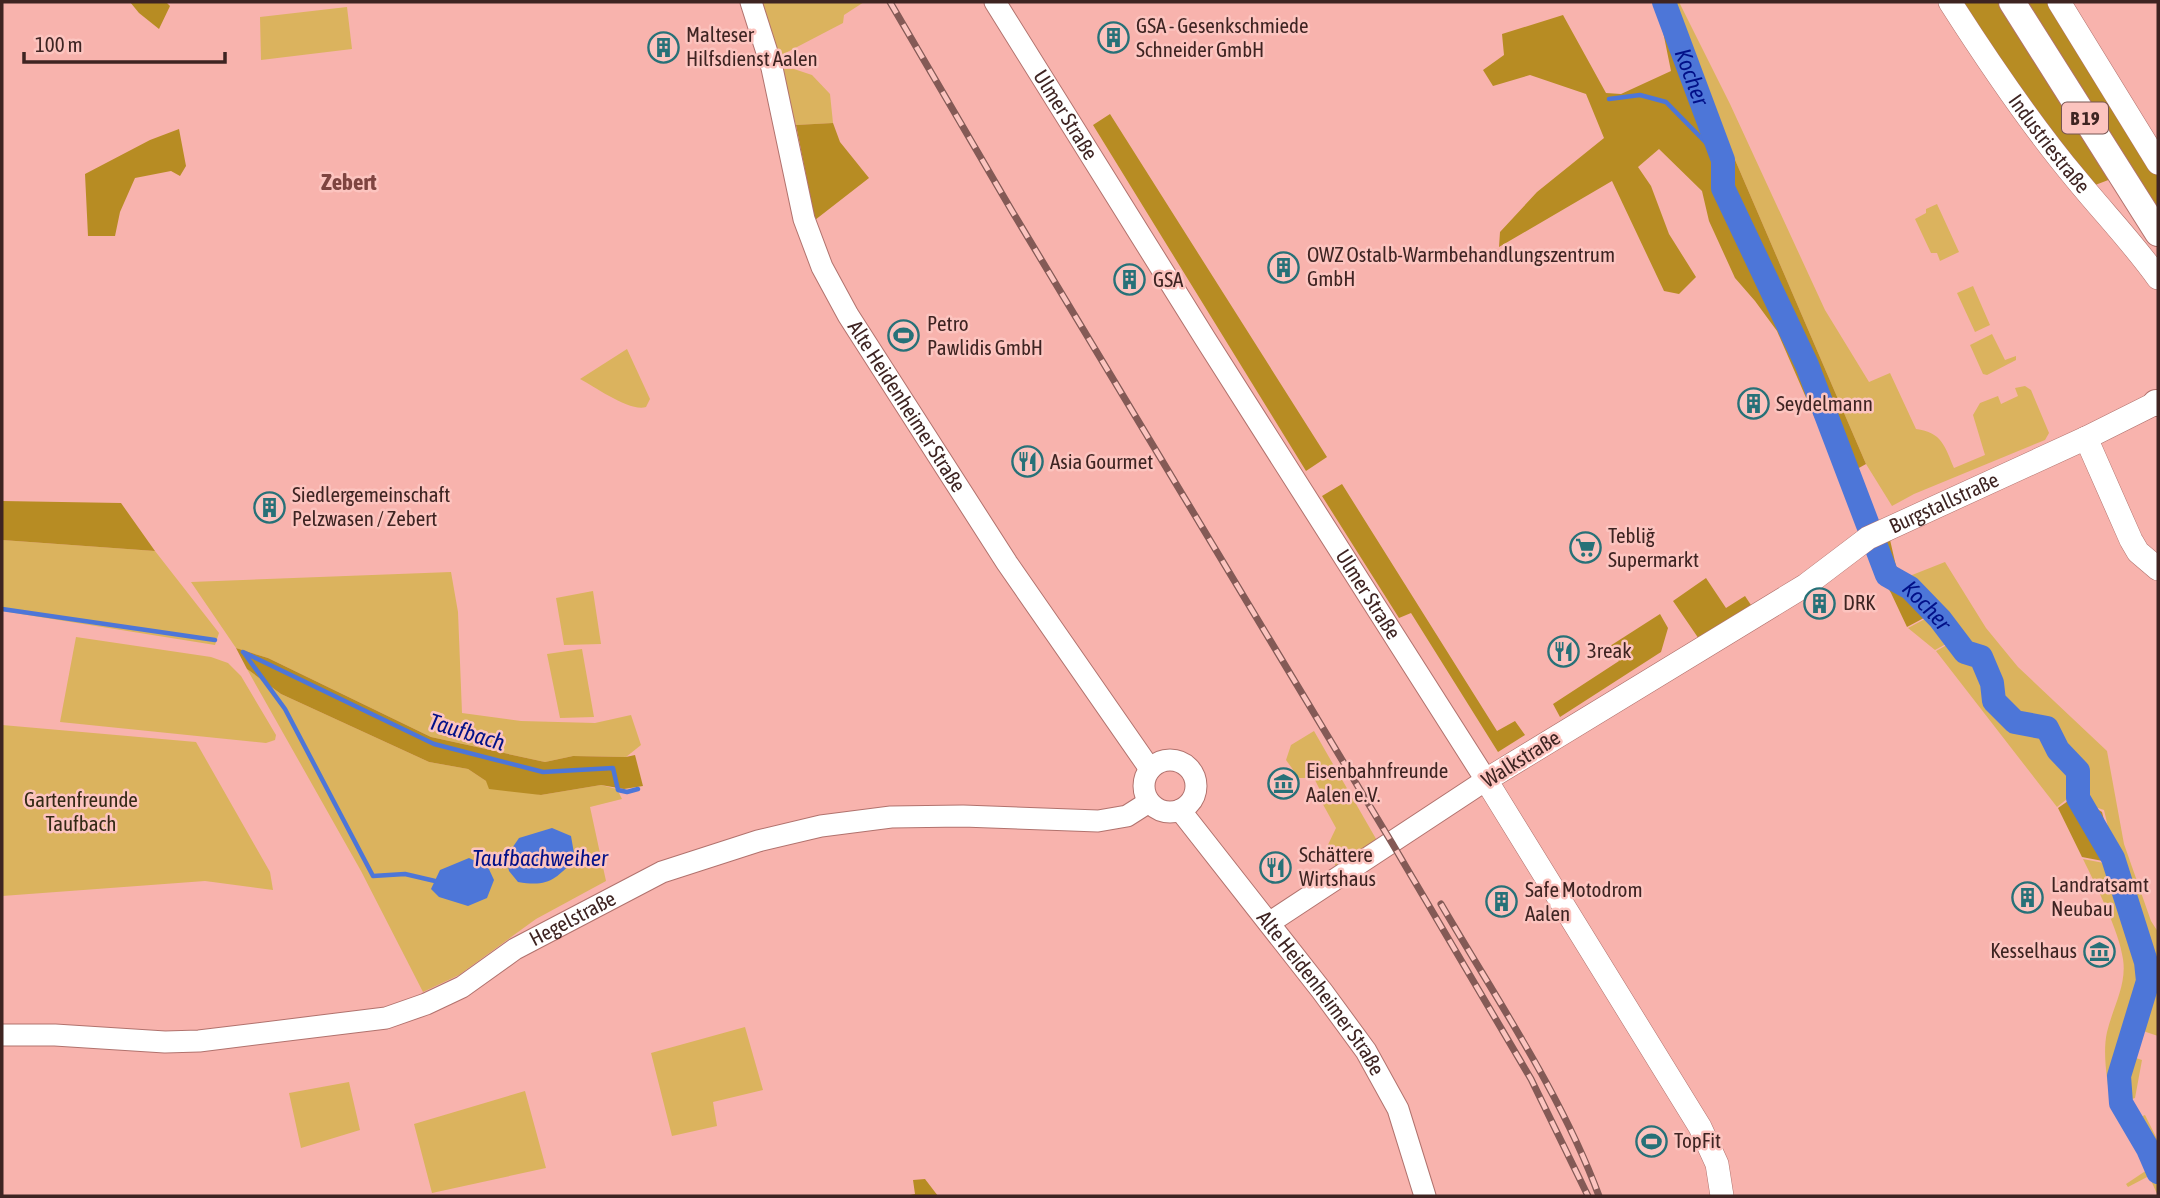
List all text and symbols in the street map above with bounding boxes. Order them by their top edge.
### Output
place label: GSA - Gesenkschmiede Schneider GmbH [1136,13,1309,61]
scale bar [24,21,226,65]
building icon: GSA - Gesenkschmiede Schneider GmbH [1096,21,1130,55]
place label: Malteser Hilfsdienst Aalen [686,22,818,70]
building icon: Malteser Hilfsdienst Aalen [646,30,680,64]
text: 100 m [35,32,83,56]
water label: Kocher [1670,45,1715,110]
street label: Ulmer Straße [1029,65,1103,164]
street label: Industriestraße [2004,89,2096,197]
road number: B 19 [2062,102,2108,134]
district label: Zebert [321,169,377,195]
place label: OWZ Ostalb-Warmbehandlungszentrum GmbH [1307,242,1615,290]
building icon: OWZ Ostalb-Warmbehandlungszentrum GmbH [1267,250,1301,284]
building icon: GSA [1113,263,1147,297]
place label: GSA [1153,267,1184,291]
place label: Petro Pawlidis GmbH [927,311,1043,359]
street label: Alte Heidenheimer Straße [844,316,971,496]
sports icon: Petro Pawlidis GmbH [887,319,921,353]
building icon: Seydelmann [1736,387,1770,421]
place label: Seydelmann [1776,391,1873,415]
restaurant icon: Asia Gourmet [1010,445,1044,479]
place label: Asia Gourmet [1050,449,1153,473]
street label: Burgstallstraße [1885,467,2002,538]
place label: Siedlergemeinschaft Pelzwasen / Zebert [292,482,450,530]
building icon: Siedlergemeinschaft Pelzwasen / Zebert [252,490,286,524]
place label: Tebliğ Supermarkt [1608,523,1699,571]
supermarket icon: Tebliğ Supermarkt [1568,531,1602,565]
street label: Ulmer Straße [1331,545,1406,643]
water label: Kocher [1897,575,1957,636]
building icon: DRK [1803,586,1837,620]
place label: DRK [1843,590,1876,614]
restaurant icon: 3reak [1547,634,1581,668]
place label: 3reak [1587,638,1632,662]
water label: Taufbach [426,708,508,756]
street label: Walkstraße [1477,725,1564,792]
place label: Eisenbahnfreunde Aalen e.V. [1306,758,1448,806]
museum icon: Eisenbahnfreunde Aalen e.V. [1266,766,1300,800]
park label: Gartenfreunde Taufbach [24,787,138,835]
place label: Schättere Wirtshaus [1299,842,1376,890]
water label: Taufbachweiher [472,845,609,871]
restaurant icon: Schättere Wirtshaus [1259,850,1293,884]
place label: Landratsamt Neubau [2051,872,2149,920]
place label: Safe Motodrom Aalen [1525,877,1643,925]
building icon: Landratsamt Neubau [2011,880,2045,914]
building icon: Safe Motodrom Aalen [1485,885,1519,919]
street label: Hegelstraße [525,886,619,950]
street label: Alte Heidenheimer Straße [1253,906,1390,1079]
museum icon: Kesselhaus [2083,934,2117,968]
place label: Kesselhaus [1990,938,2077,962]
sports icon: TopFit [1634,1124,1668,1158]
place label: TopFit [1674,1128,1721,1152]

